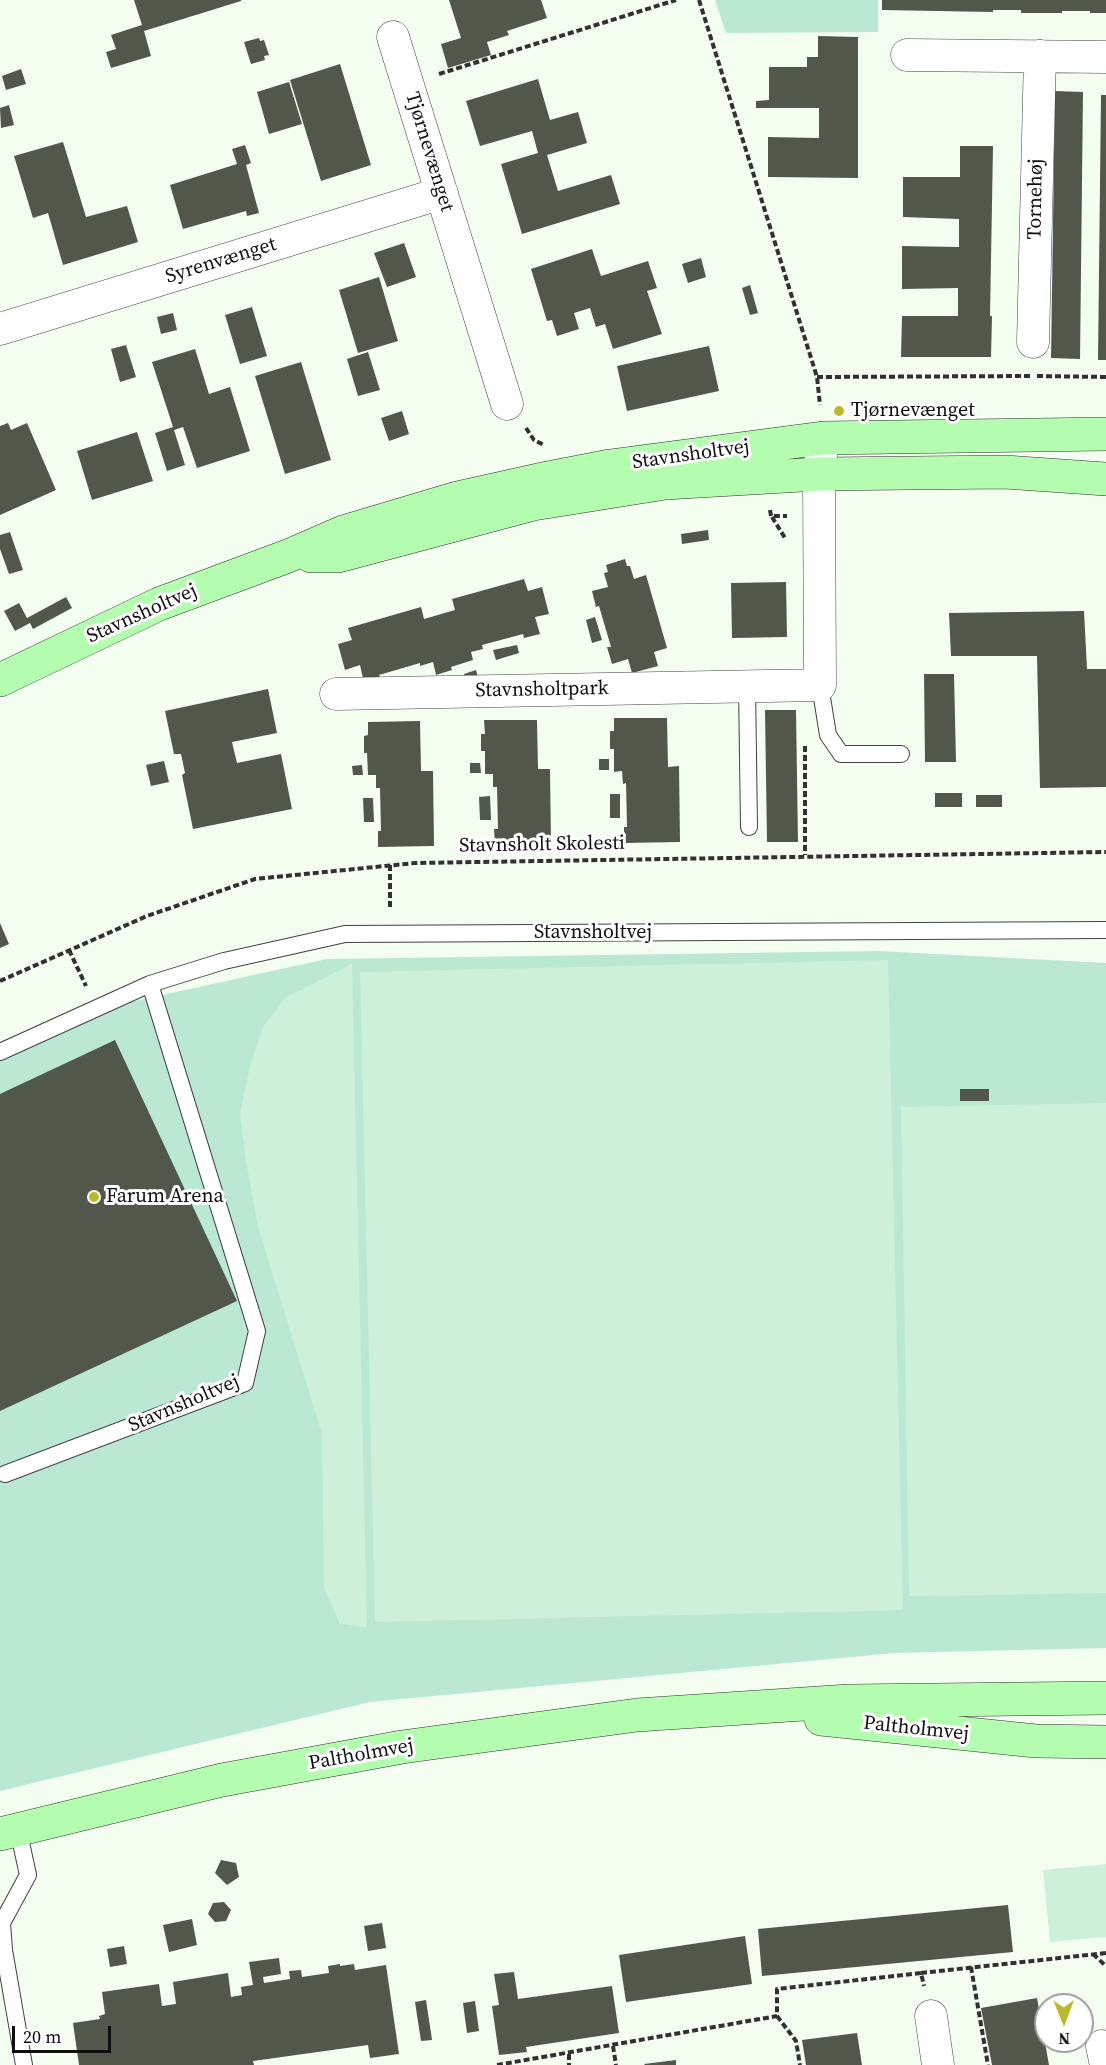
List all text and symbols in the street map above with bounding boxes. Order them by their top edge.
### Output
street label: Tjørnevænget [399,89,459,215]
street label: Tornehøj [1023,158,1049,240]
street label: Syrenvænget [163,233,279,289]
place label: Tjørnevænget [851,399,975,423]
marker: Tjørnevænget [832,404,846,418]
street label: Stavnsholtvej [631,435,751,475]
street label: Stavnsholtvej [83,579,201,649]
street label: Stavnsholtpark [475,677,609,703]
street label: Stavnsholt Skolesti [459,832,625,858]
street label: Stavnsholtvej [534,921,652,945]
place label: Farum Arena [106,1185,224,1209]
marker: Farum Arena [87,1190,101,1204]
street label: Stavnsholtvej [125,1370,243,1438]
street label: Paltholmvej [862,1712,970,1746]
street label: Paltholmvej [307,1734,415,1776]
north arrow [1034,1993,1094,2053]
scale bar [15,2014,114,2052]
text: 20 m [23,2024,61,2049]
text: N [1058,2028,1070,2050]

